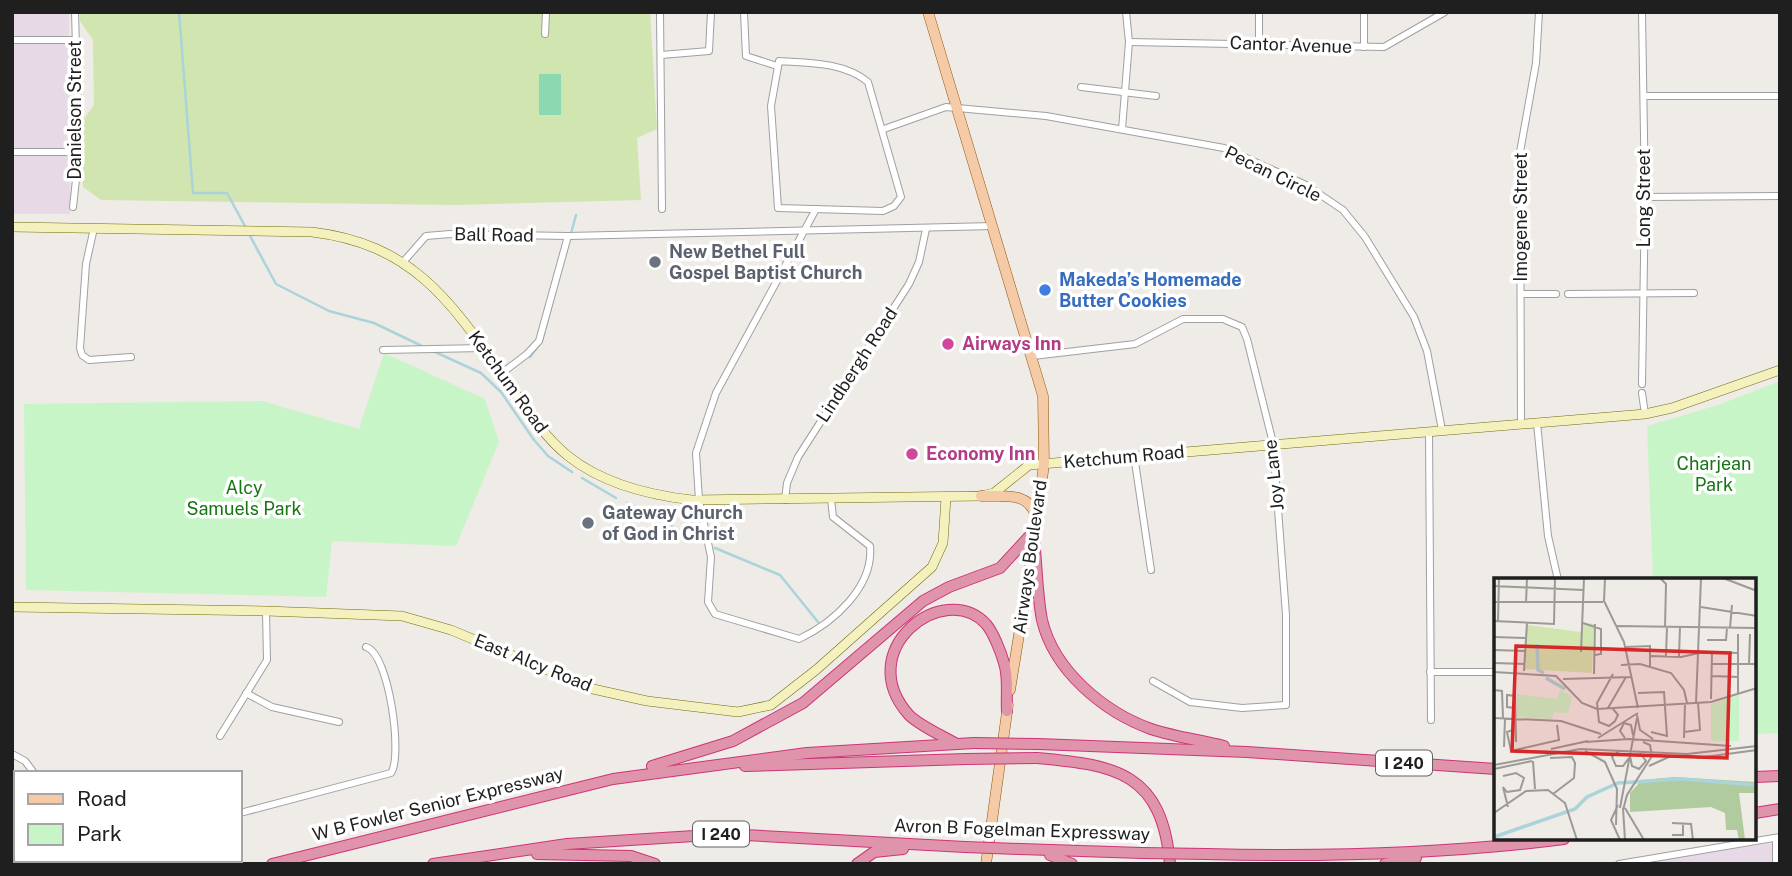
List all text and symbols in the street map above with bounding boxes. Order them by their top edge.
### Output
street label: Cantor Avenue [1229,32,1353,57]
street label: Danielson Street [64,40,85,180]
street label: Pecan Circle [1222,141,1325,206]
street label: Long Street [1633,149,1654,247]
street label: Imogene Street [1510,152,1531,282]
street label: Ball Road [454,223,534,246]
place label: New Bethel Full Gospel Baptist Church [669,241,862,283]
marker: New Bethel Full Gospel Baptist Church [647,254,663,270]
place label: Makeda’s Homemade Butter Cookies [1059,269,1242,311]
marker: Makeda’s Homemade Butter Cookies [1037,282,1053,298]
street label: Lindbergh Road [812,303,901,426]
street label: Ketchum Road [464,326,553,437]
place label: Airways Inn [962,333,1061,354]
marker: Airways Inn [940,336,956,352]
street label: Joy Lane [1259,438,1288,512]
street label: Ketchum Road [1063,441,1185,472]
place label: Economy Inn [926,443,1035,464]
marker: Economy Inn [904,446,920,462]
park label: Charjean Park [1677,453,1751,495]
park label: Alcy Samuels Park [186,477,302,519]
street label: Airways Boulevard [1008,479,1051,635]
place label: Gateway Church of God in Christ [602,502,743,544]
marker: Gateway Church of God in Christ [580,515,596,531]
inset map [1494,578,1757,841]
street label: East Alcy Road [471,629,595,696]
road number: I 240 [1376,750,1432,776]
street label: W B Fowler Senior Expressway [310,762,566,845]
legend [14,771,242,862]
text: Road [77,786,127,811]
street label: Avron B Fogelman Expressway [893,815,1151,844]
text: Park [77,821,122,846]
road number: I 240 [693,821,749,846]

